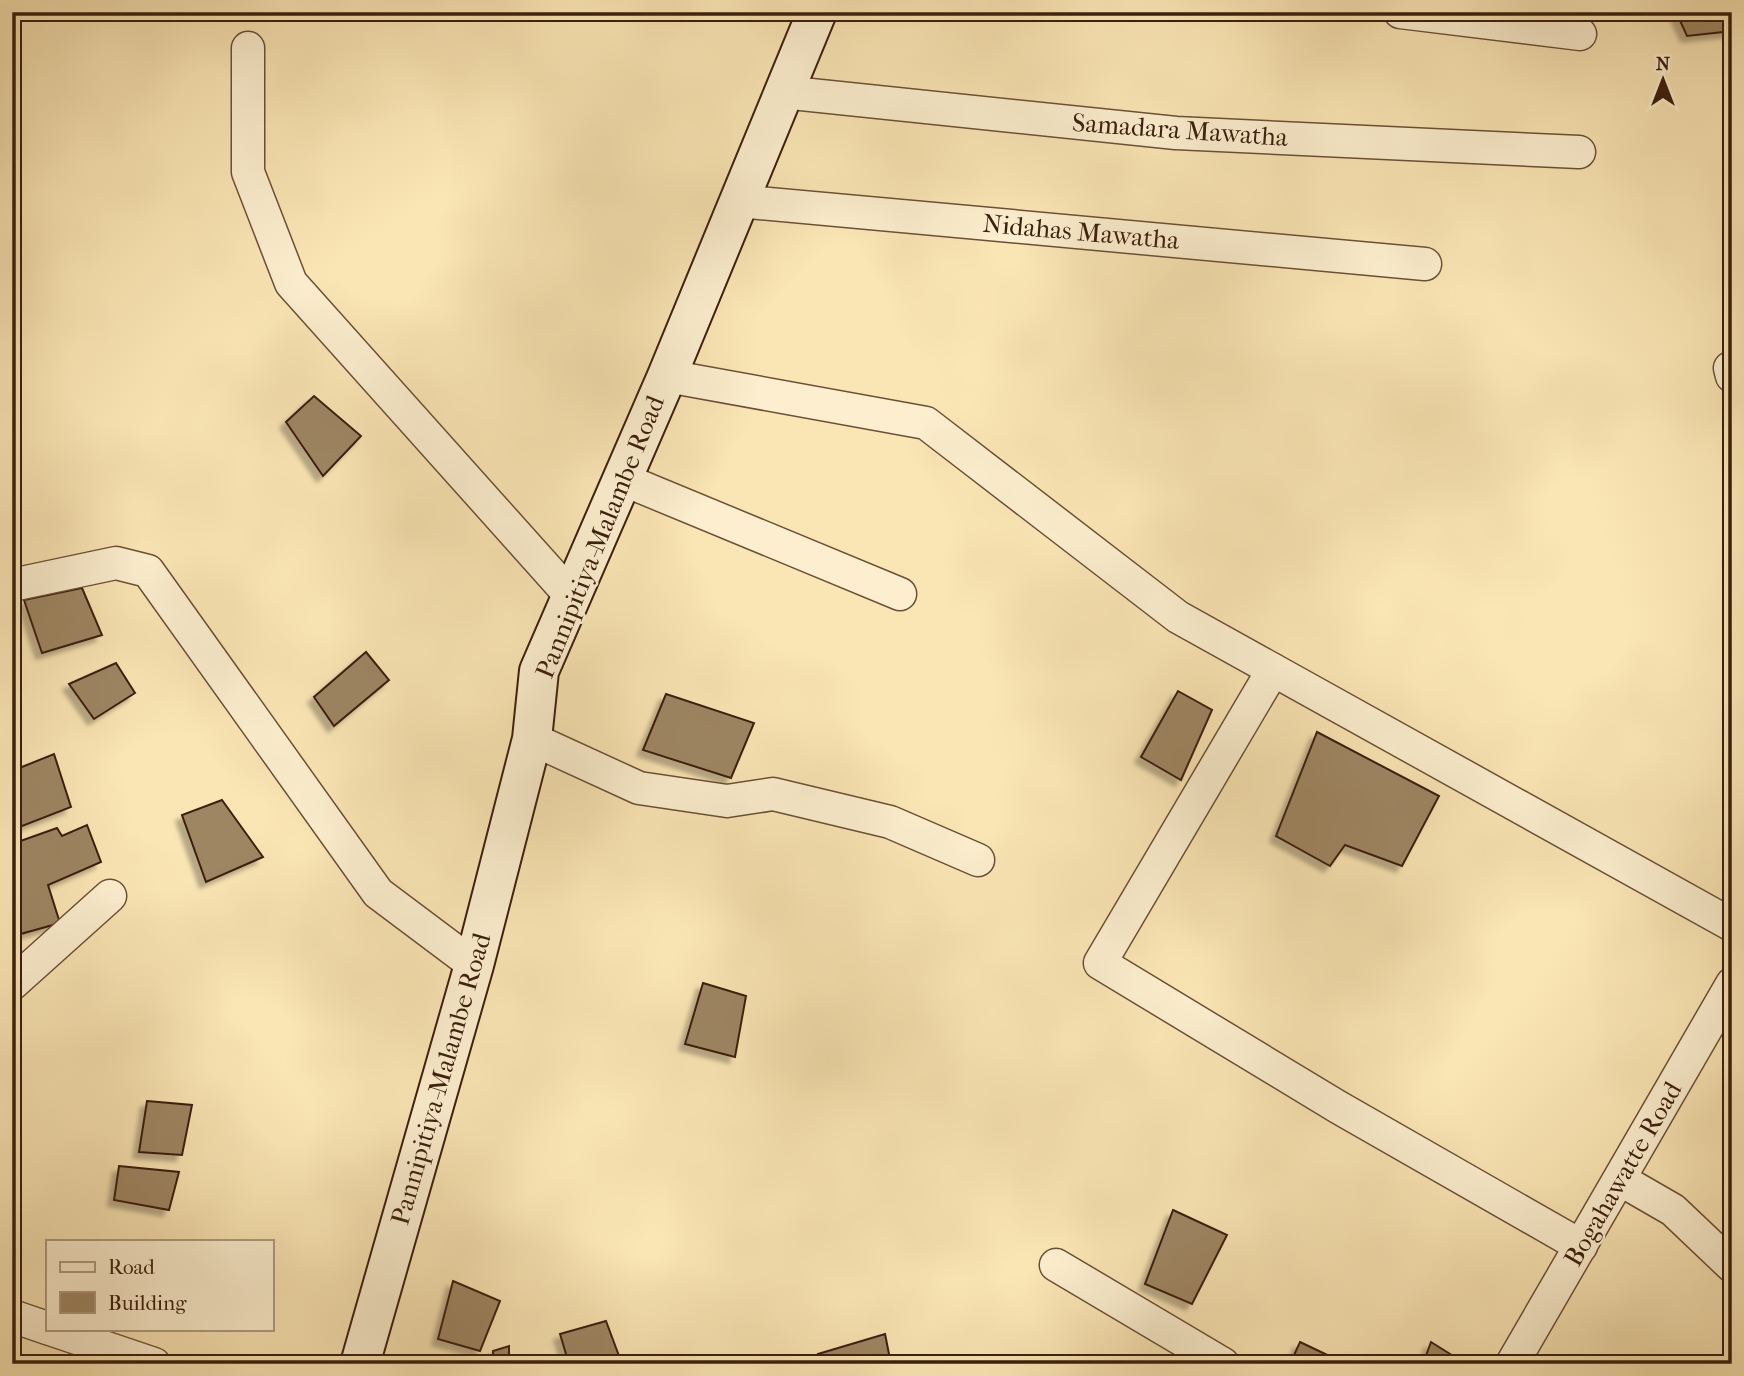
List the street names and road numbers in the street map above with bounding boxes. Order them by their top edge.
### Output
street label: Samadara Mawatha [1071,107,1290,153]
street label: Nidahas Mawatha [981,208,1182,256]
street label: Pannipitiya-Malambe Road [529,390,671,683]
street label: Pannipitiya-Malambe Road [384,929,498,1228]
street label: Bogahawatte Road [1558,1075,1689,1272]

